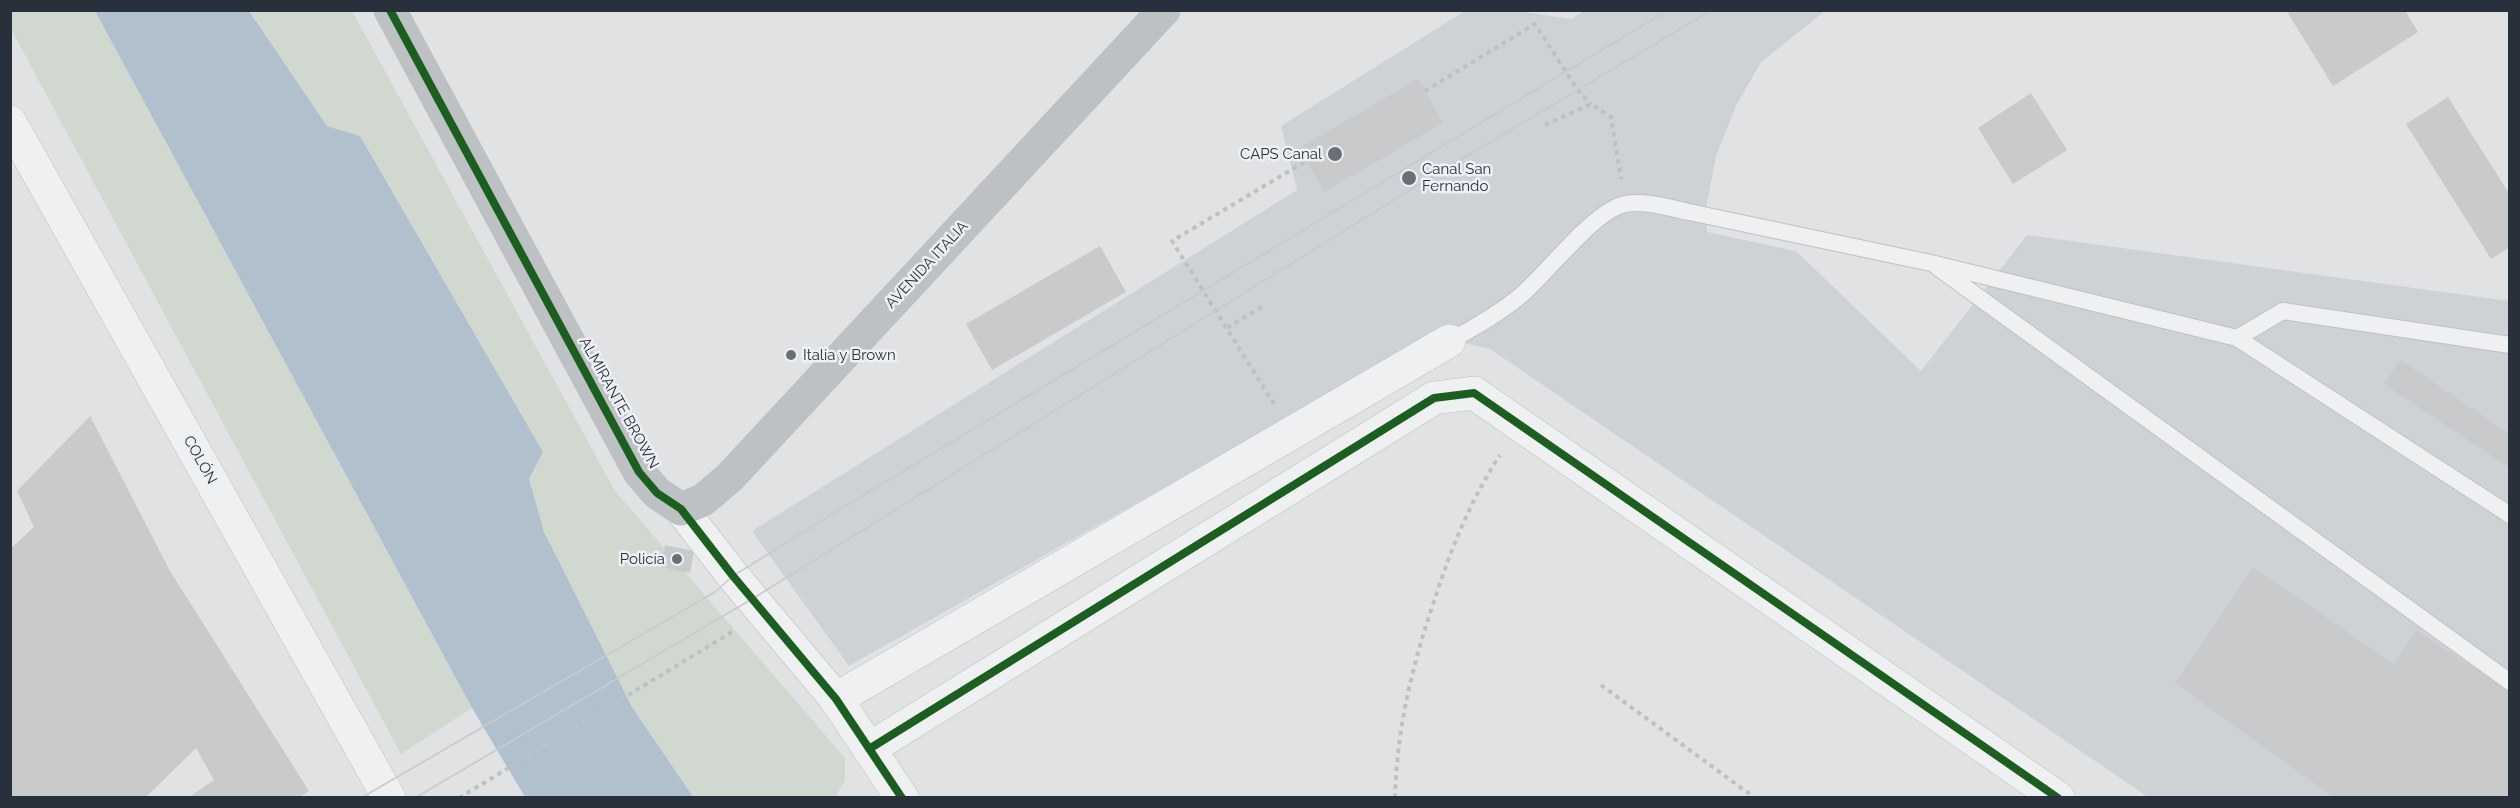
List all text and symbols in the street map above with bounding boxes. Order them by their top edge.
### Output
place label: CAPS Canal [1240,145,1322,163]
marker: CAPS Canal [1326,145,1344,163]
place label: Canal San Fernando [1422,160,1491,195]
marker: Canal San Fernando [1400,169,1418,187]
street label: AVENIDA ITALIA [882,218,972,312]
street label: ALMIRANTE BROWN [575,334,663,472]
place label: Italia y Brown [803,346,896,364]
marker: Italia y Brown [784,348,798,362]
street label: COLÓN [179,433,221,487]
place label: Policía [620,550,665,568]
marker: Policía [670,552,684,566]

